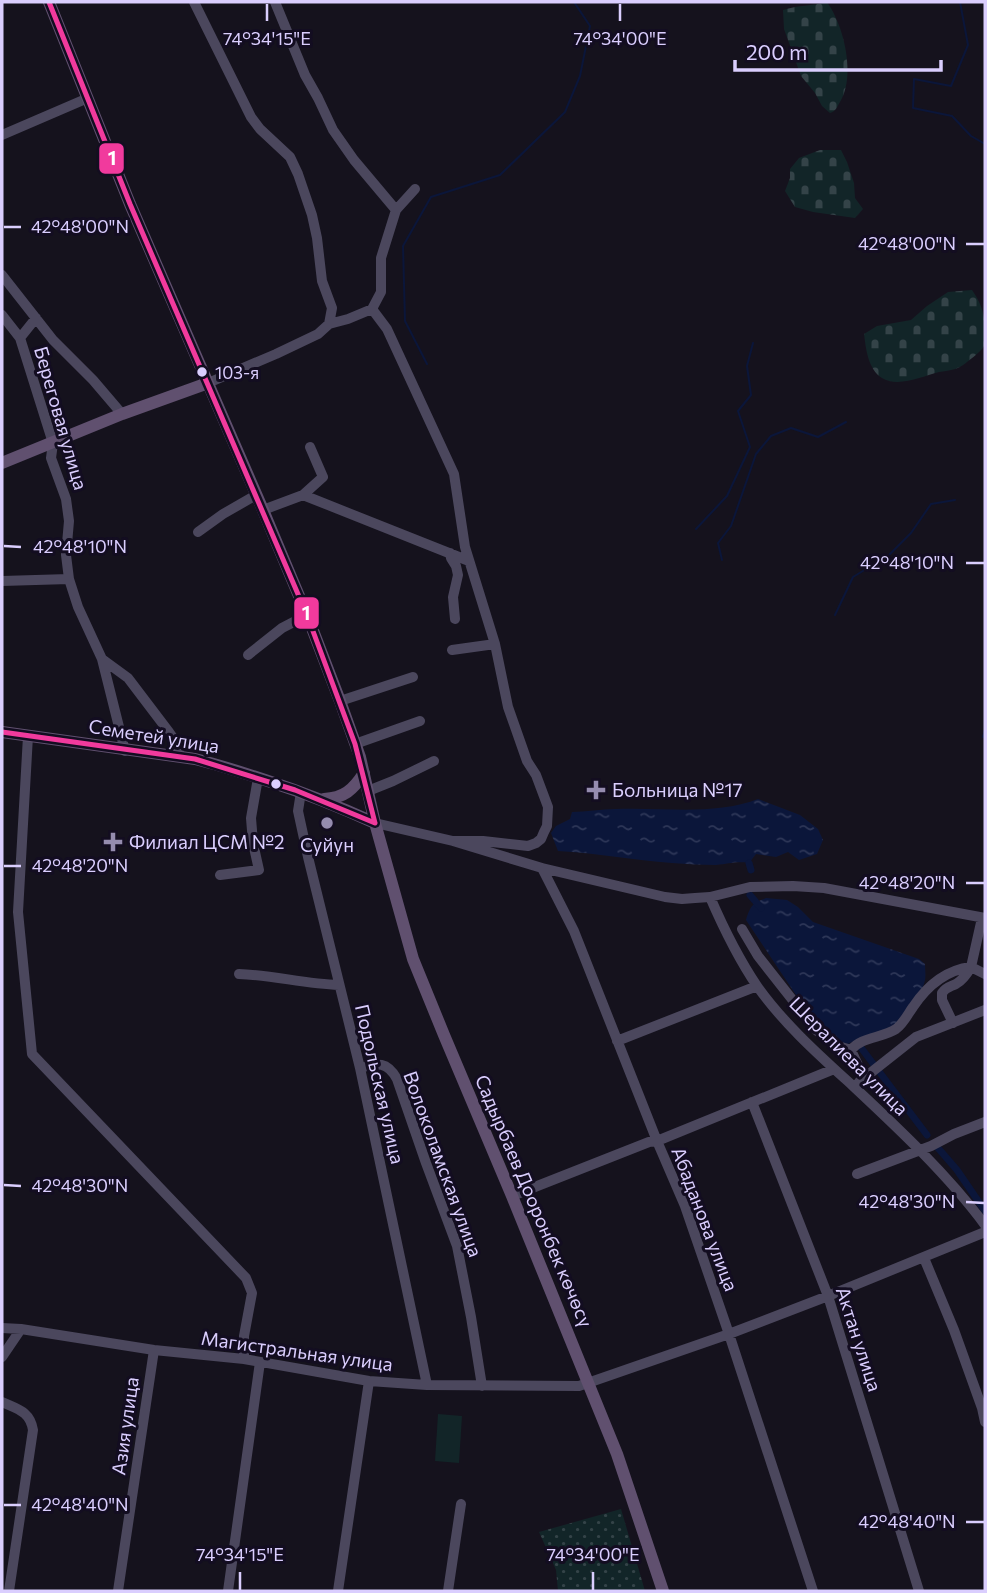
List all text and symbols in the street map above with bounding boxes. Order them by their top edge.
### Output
text: 74°34'15"E [223,27,311,49]
text: 74°34'00"E [573,27,667,49]
scale bar [735,28,942,72]
text: 200 m [746,39,807,64]
line badge: 1 [98,142,125,175]
text: 1 [108,146,116,169]
text: 42°48'00"N [31,215,129,237]
text: 42°48'00"N [858,232,956,254]
street label: Береговая улица [30,343,93,492]
place label: 103-я [215,362,259,383]
marker: 103-я [195,365,209,379]
text: 42°48'10"N [33,535,127,557]
text: 42°48'10"N [860,551,954,573]
line badge: 1 [293,596,320,630]
text: 1 [302,601,310,624]
street label: Семетей улица [87,714,221,757]
unlabelled marker [269,777,283,791]
place label: Больница №17 [612,778,743,801]
marker: Больница №17 [586,780,606,800]
marker: Суйун [319,815,335,831]
place label: Филиал ЦСМ №2 [129,830,285,853]
marker: Филиал ЦСМ №2 [103,832,123,852]
place label: Суйун [300,833,354,856]
text: 42°48'20"N [32,854,128,876]
text: 42°48'20"N [859,871,955,893]
street label: Шералиева улица [785,992,913,1120]
street label: Подольская улица [351,1002,410,1166]
street label: Волоколамская улица [399,1068,488,1260]
street label: Садырбаев Дооронбек көчөсү [471,1071,598,1331]
street label: Абаданова улица [667,1143,744,1294]
text: 42°48'30"N [32,1174,128,1196]
text: 42°48'30"N [859,1190,955,1212]
street label: Актан улица [832,1284,887,1394]
street label: Магистральная улица [200,1326,394,1375]
street label: Азия улица [106,1375,143,1476]
text: 42°48'40"N [31,1493,129,1515]
text: 42°48'40"N [858,1510,956,1532]
text: 74°34'15"E [196,1543,284,1565]
text: 74°34'00"E [546,1543,640,1565]

